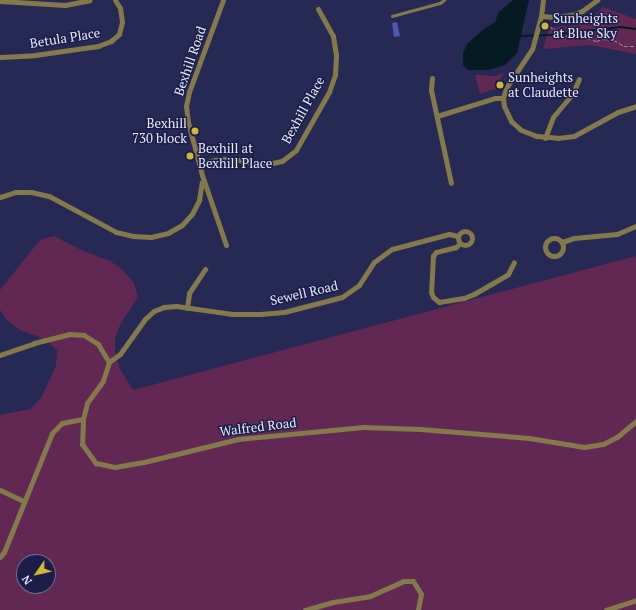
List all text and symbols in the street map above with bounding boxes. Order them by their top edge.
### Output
place label: Sunheights at Blue Sky [553,11,618,42]
marker: Sunheights at Blue Sky [540,21,550,31]
street label: Bexhill Road [171,24,209,98]
street label: Betula Place [29,25,101,51]
place label: Sunheights at Claudette [508,70,579,101]
street label: Bexhill Place [278,74,328,146]
marker: Sunheights at Claudette [495,80,505,90]
place label: Bexhill 730 block [132,116,187,147]
marker: Bexhill 730 block [190,126,200,136]
place label: Bexhill at Bexhill Place [198,141,272,172]
marker: Bexhill at Bexhill Place [185,151,195,161]
street label: Sewell Road [268,278,340,308]
street label: Walfred Road [219,415,297,439]
north arrow [16,554,56,594]
text: N [19,573,35,588]

